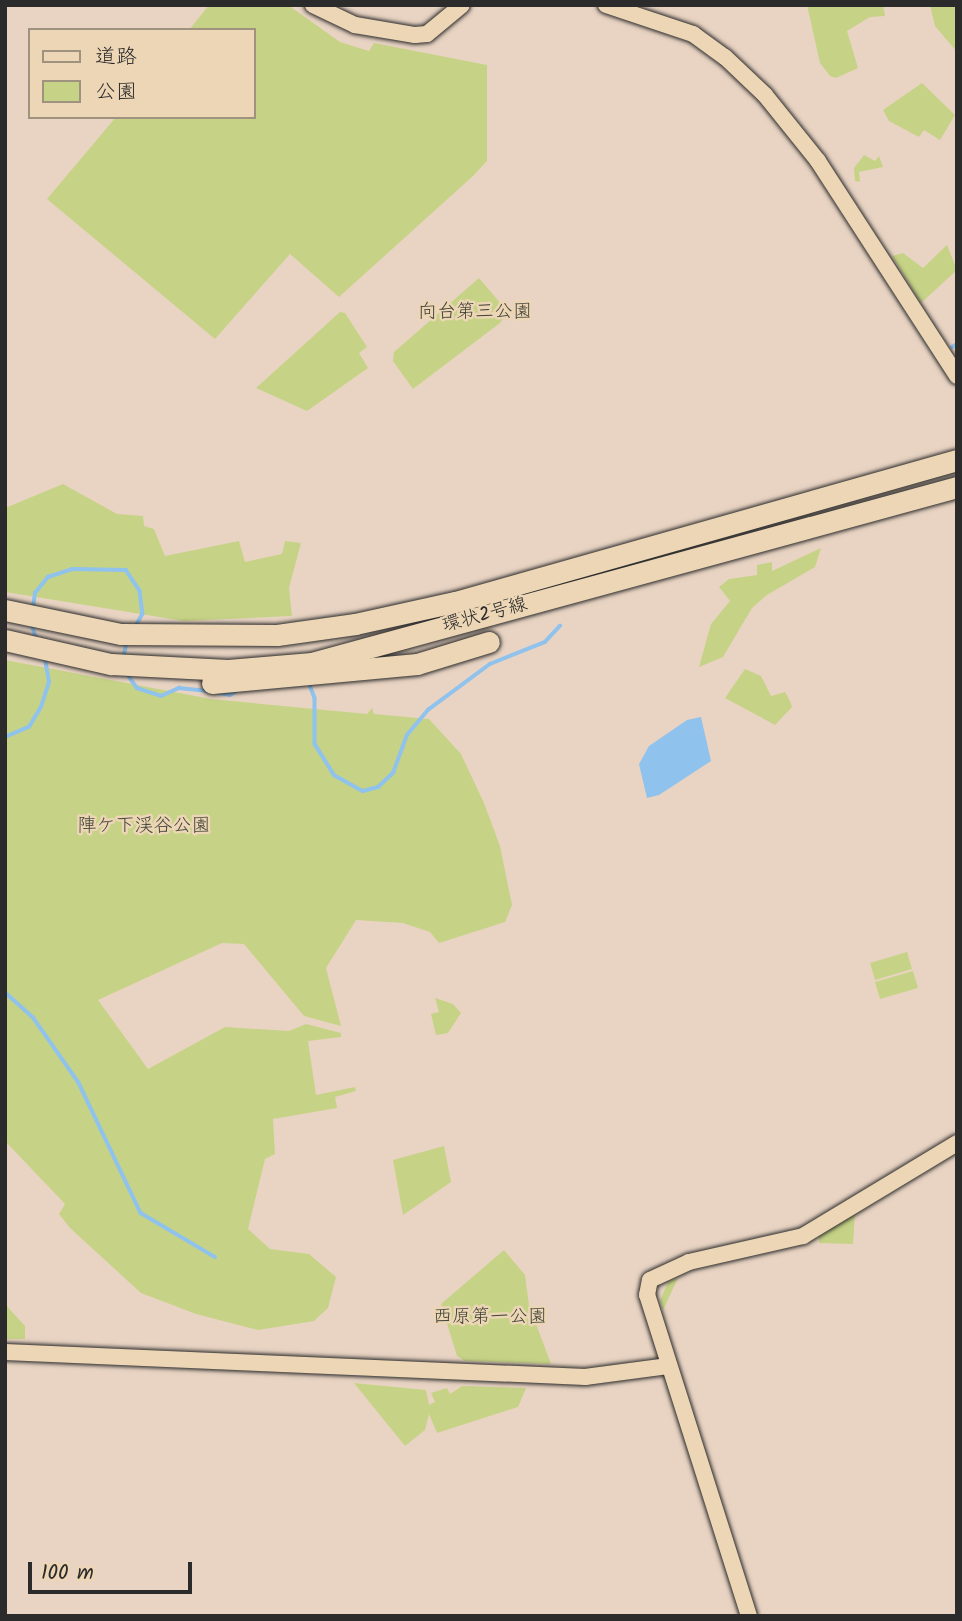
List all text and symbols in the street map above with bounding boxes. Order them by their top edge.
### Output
legend [28,28,256,119]
text: 道路 [95,41,137,74]
text: 公園 [95,76,137,109]
park label: 向台第三公園 [418,302,532,324]
street label: 環状2号線 [440,594,530,638]
park label: 陣ケ下渓谷公園 [78,816,210,838]
park label: 西原第一公園 [433,1307,547,1329]
scale bar [32,1548,196,1592]
text: 100 m [41,1557,94,1590]

